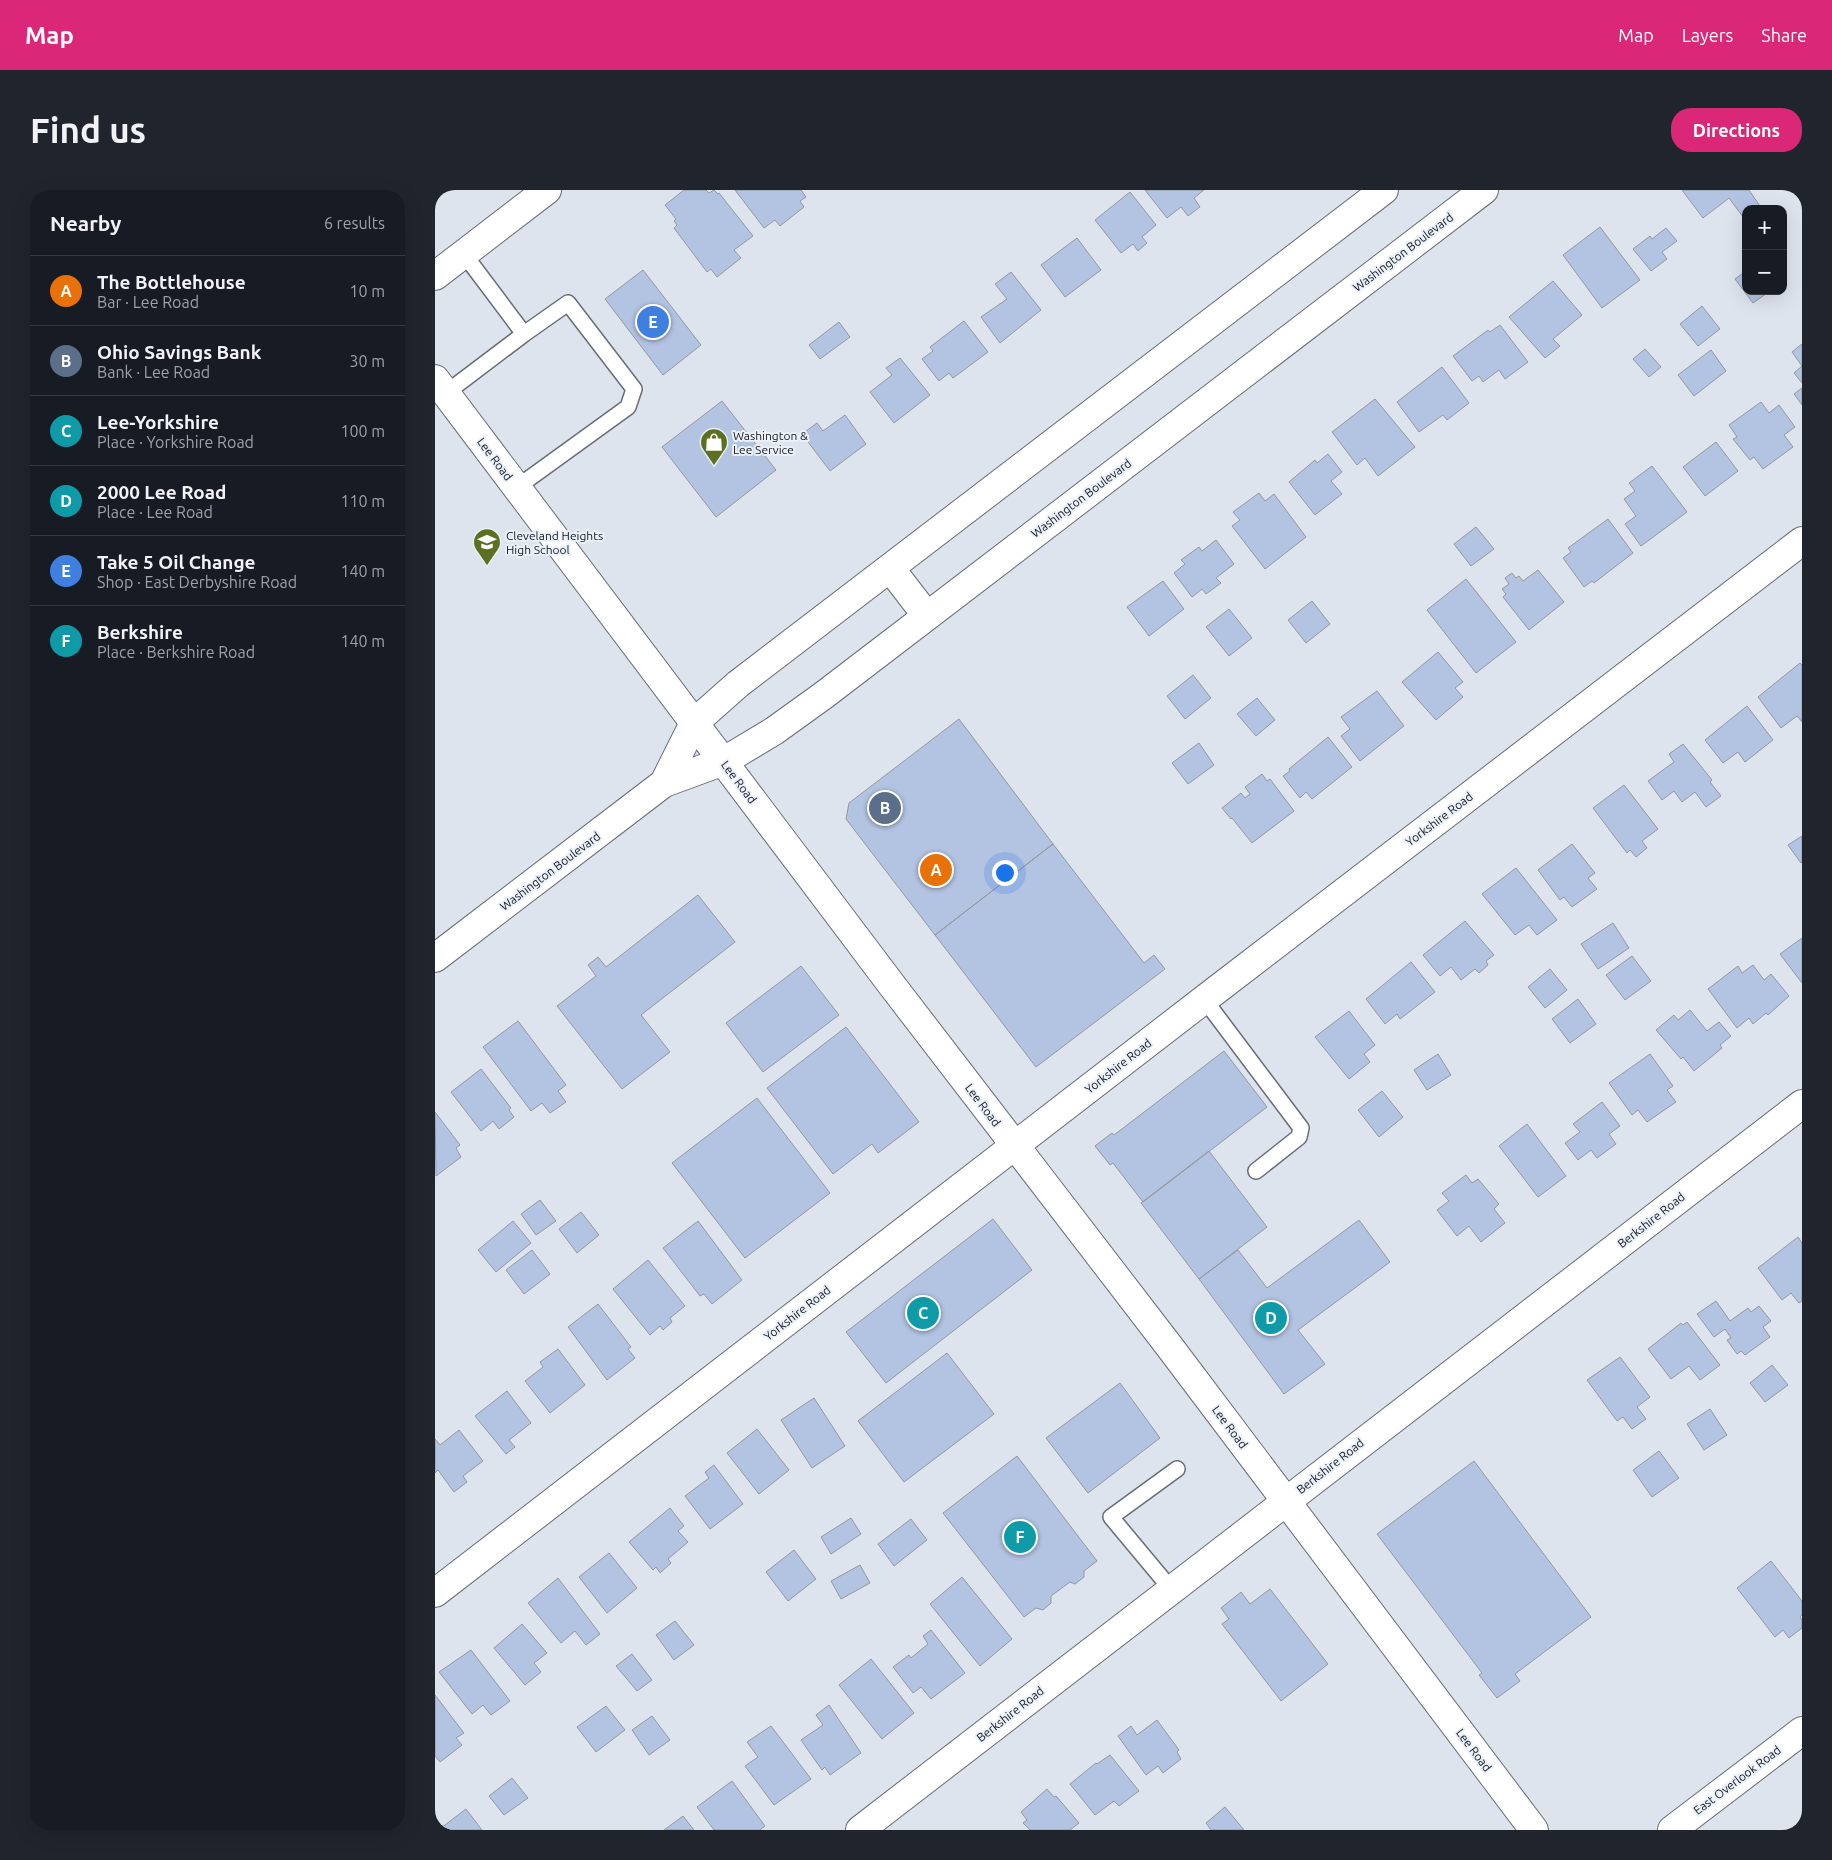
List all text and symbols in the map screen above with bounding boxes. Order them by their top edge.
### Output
text: Map [25,22,74,49]
text: Map [1618,25,1654,45]
text: Layers [1682,25,1733,45]
text: Share [1761,25,1807,45]
button: Directions [1671,108,1802,152]
text: Find us [30,110,146,150]
map controls [1742,205,1787,295]
button: + [1742,205,1787,250]
street label: Washington Boulevard [1350,210,1456,294]
text: Nearby [50,211,121,235]
text: 6 results [324,214,385,232]
button: − [1742,250,1787,295]
text: The Bottlehouse [97,271,246,293]
text: A [60,282,72,300]
text: 10 m [349,282,385,300]
text: Bar · Lee Road [97,293,199,311]
pin: E [637,303,669,341]
text: Ohio Savings Bank [97,341,261,363]
text: B [61,352,71,370]
text: 30 m [349,352,385,370]
text: Bank · Lee Road [97,363,210,381]
text: Lee-Yorkshire [97,411,219,433]
text: C [61,422,71,440]
text: 100 m [340,422,385,440]
shop icon: Washington & Lee Service [699,427,729,466]
place label: Washington & Lee Service [733,429,808,456]
text: Place · Yorkshire Road [97,433,254,451]
street label: Lee Road [475,435,515,483]
street label: Washington Boulevard [1028,456,1134,540]
text: 2000 Lee Road [97,481,226,503]
text: D [60,492,72,510]
text: 110 m [340,492,385,510]
text: Place · Lee Road [97,503,213,521]
school or university icon: Cleveland Heights High School [472,527,502,566]
place label: Cleveland Heights High School [506,529,603,556]
text: Take 5 Oil Change [97,551,256,573]
text: E [61,562,71,580]
text: 140 m [340,562,385,580]
text: Shop · East Derbyshire Road [97,573,297,591]
text: Berkshire [97,621,183,643]
text: F [62,632,71,650]
text: 140 m [340,632,385,650]
text: Place · Berkshire Road [97,643,255,661]
street label: Lee Road [719,758,759,806]
pin: B [869,789,901,827]
street label: Yorkshire Road [1403,790,1475,848]
street label: Washington Boulevard [497,829,603,913]
pin: A [920,851,952,889]
your location [992,860,1018,886]
street label: Yorkshire Road [1082,1036,1154,1096]
street label: Lee Road [963,1081,1003,1129]
street label: Berkshire Road [1615,1190,1687,1250]
street label: Yorkshire Road [761,1283,833,1343]
pin: C [907,1294,939,1332]
pin: D [1255,1299,1287,1337]
street label: Lee Road [1210,1403,1250,1451]
street label: Berkshire Road [1294,1436,1366,1496]
pin: F [1004,1518,1036,1556]
street label: Berkshire Road [974,1684,1046,1744]
street label: Lee Road [1454,1726,1494,1774]
street label: East Overlook Road [1691,1743,1783,1817]

